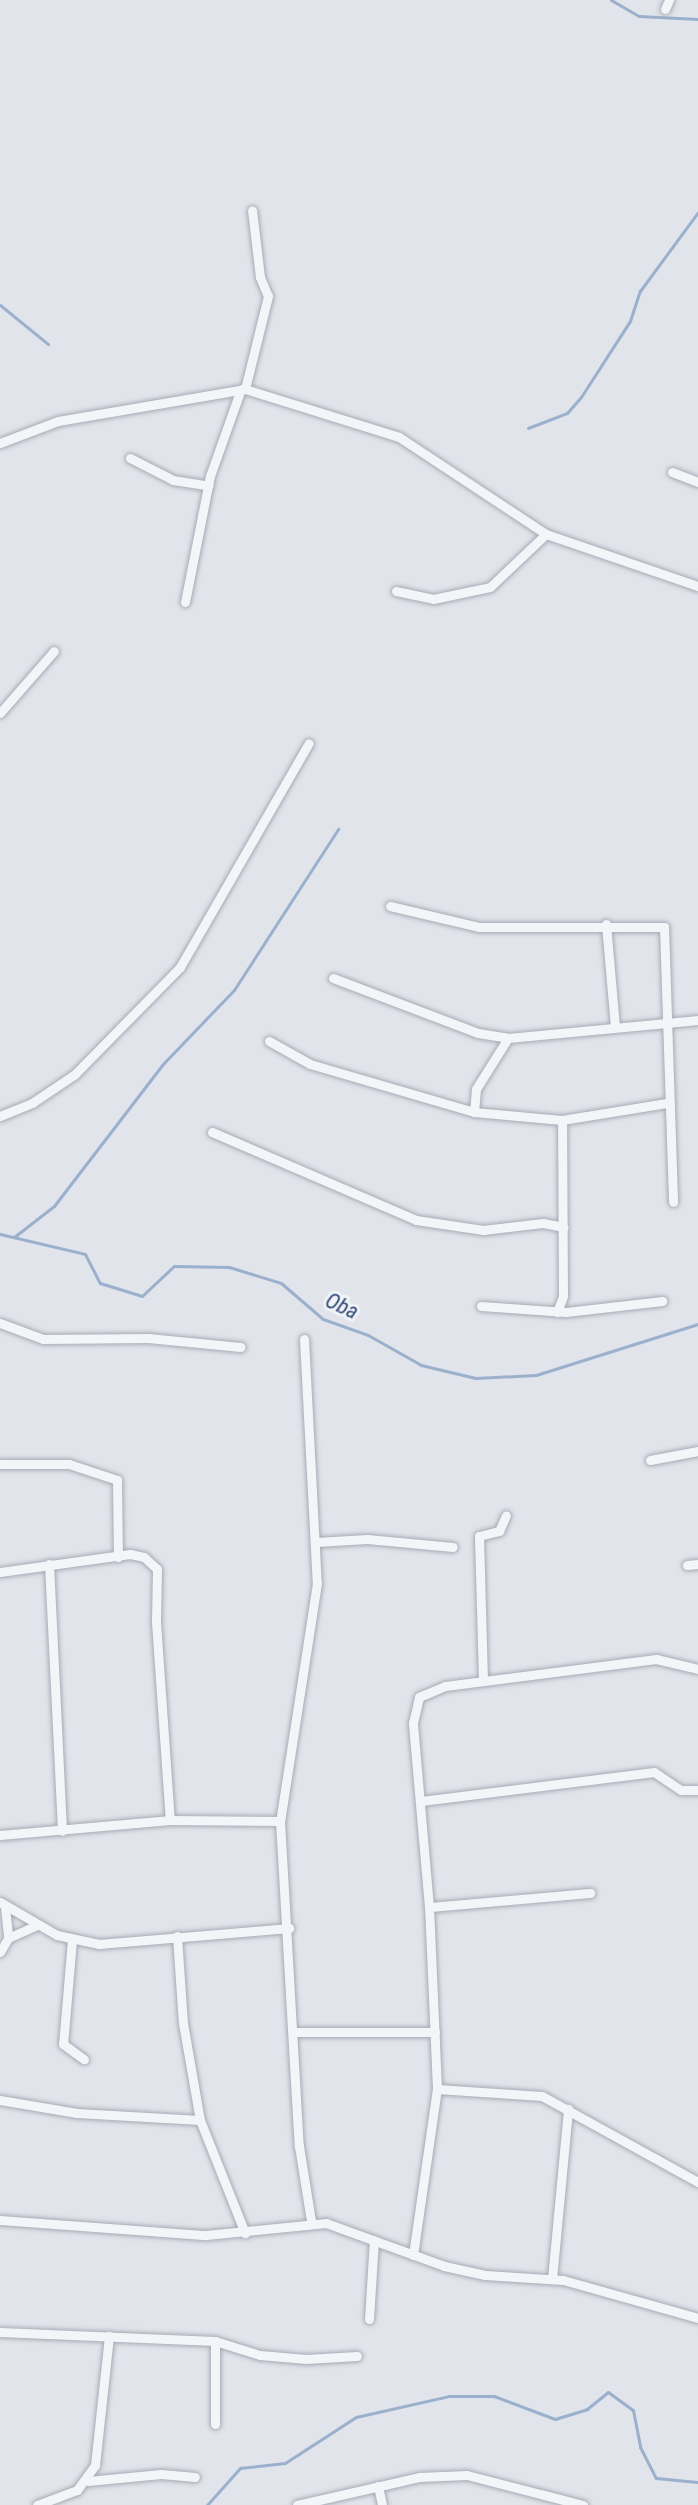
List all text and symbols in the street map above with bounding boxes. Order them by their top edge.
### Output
water label: Oba [321,1287,363,1325]

